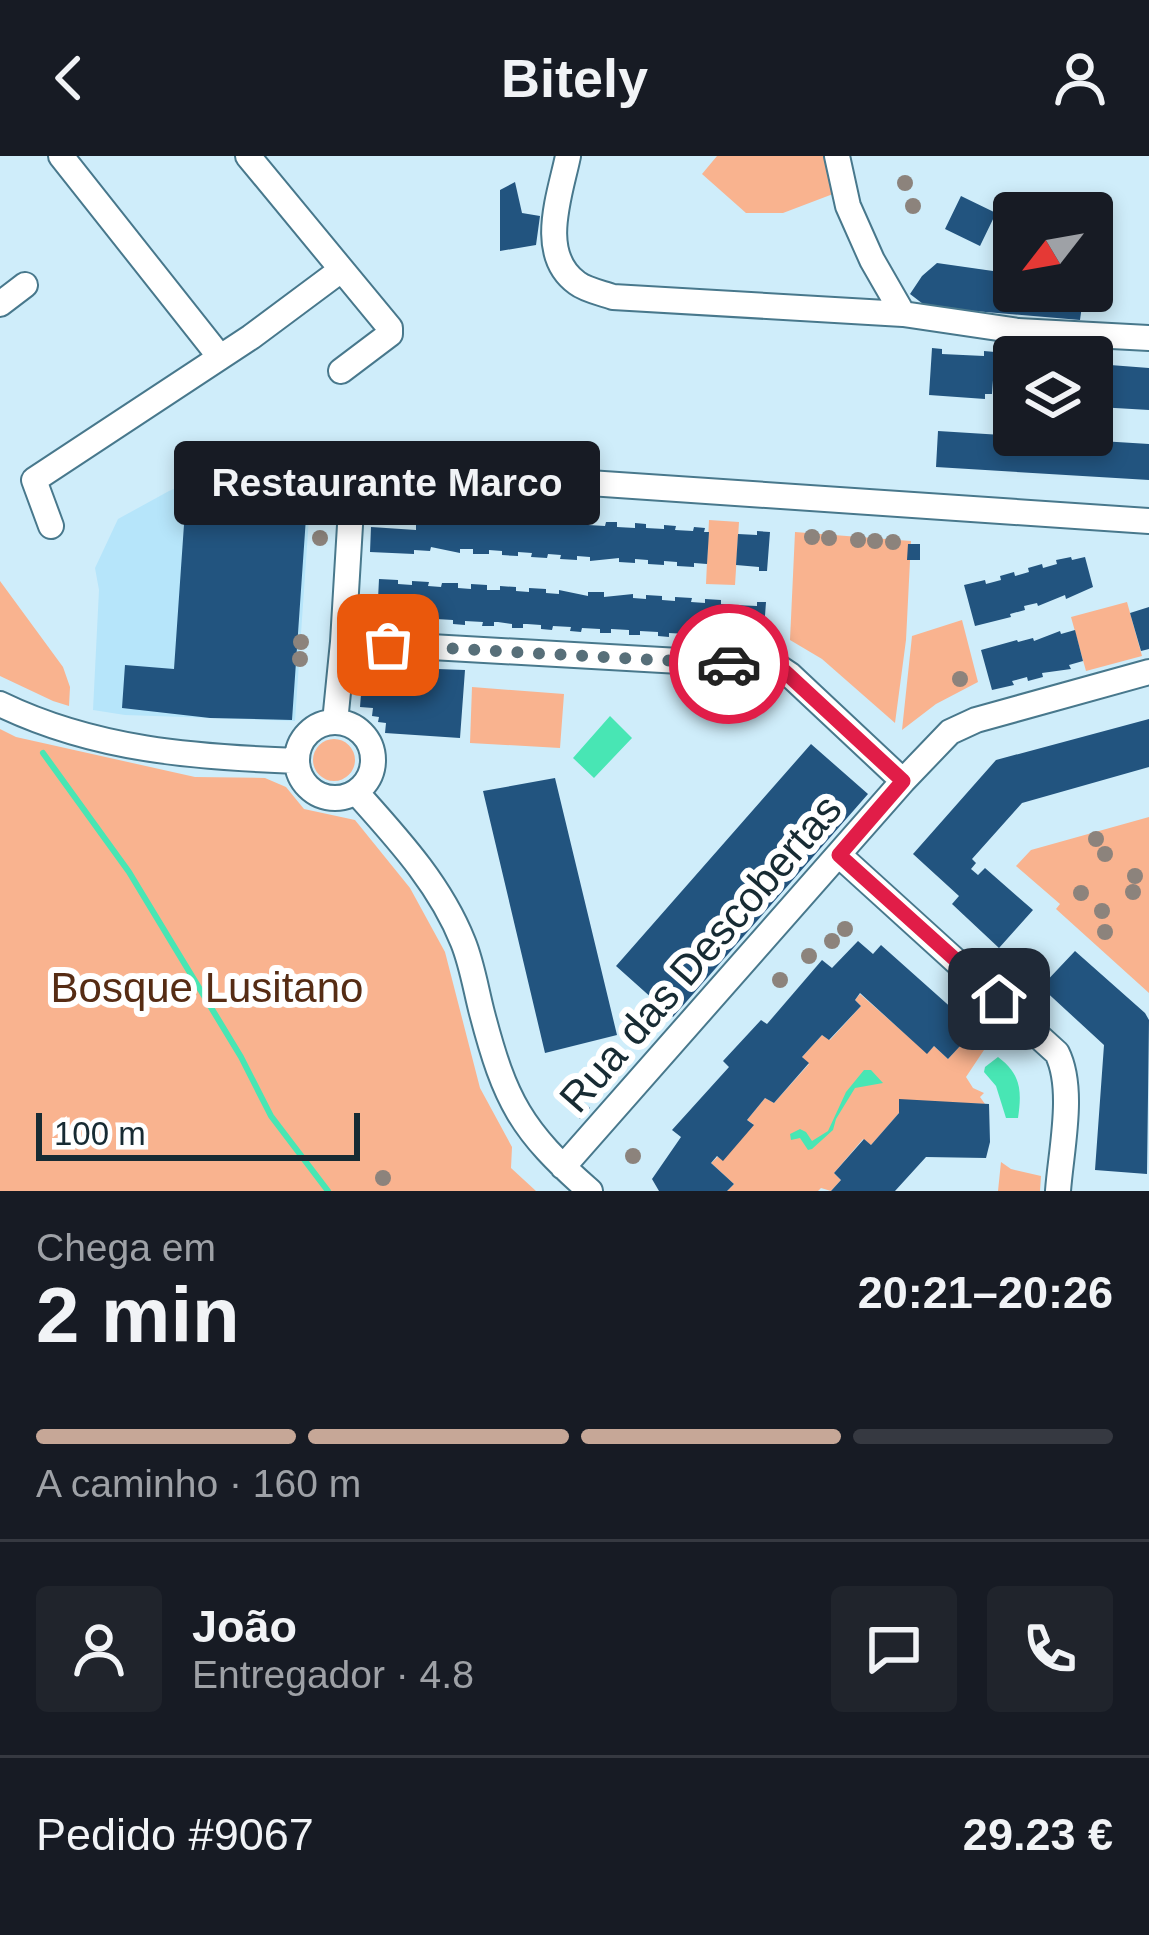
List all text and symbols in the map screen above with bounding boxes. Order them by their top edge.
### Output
icon: back [36,45,102,111]
icon: person [1047,45,1113,111]
text: Bitely [501,48,648,108]
north arrow [993,192,1113,312]
map controls [993,192,1113,456]
button: layers [993,336,1113,456]
callout: Restaurante Marco [175,441,601,525]
text: Restaurante Marco [211,461,563,504]
pin [337,594,439,696]
courier [669,604,789,724]
icon: bag [355,612,421,678]
icon: car [696,631,762,697]
street label: Rua das Descobertas [550,786,851,1121]
pin [948,948,1050,1050]
park label: Bosque Lusitano [51,964,363,1011]
icon: home [966,966,1032,1032]
scale bar [36,1107,360,1160]
text: 100 m [54,1115,146,1152]
text: Chega em [36,1226,216,1269]
text: 20:21–20:26 [858,1267,1113,1318]
text: 2 min [36,1271,240,1359]
text: A caminho · 160 m [36,1462,361,1505]
button: person [36,1586,162,1712]
button: chat [831,1586,957,1712]
button: phone [987,1586,1113,1712]
text: João [192,1601,297,1652]
text: Entregador · 4.8 [192,1653,474,1696]
text: Pedido #9067 [36,1809,314,1860]
text: 29.23 € [963,1809,1113,1860]

